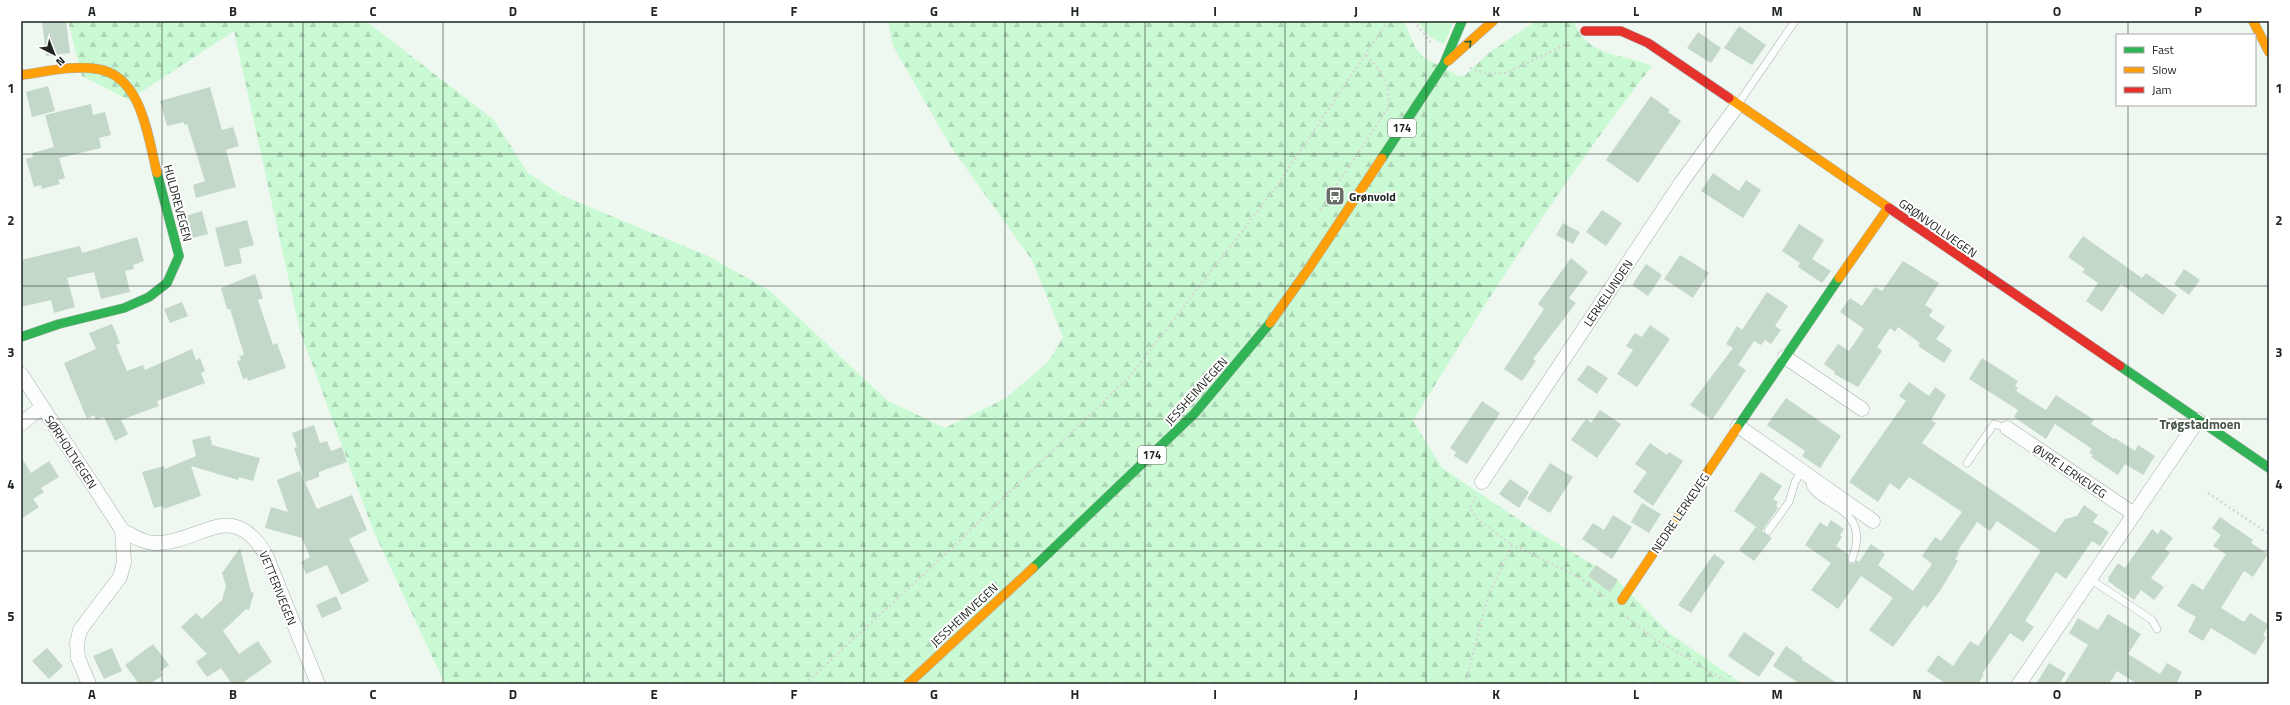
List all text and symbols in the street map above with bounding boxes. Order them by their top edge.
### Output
text: A [88,1,96,21]
text: B [229,1,237,21]
text: C [369,1,377,21]
text: D [509,1,517,21]
text: E [650,1,658,21]
text: F [791,1,798,21]
text: G [930,1,938,21]
text: H [1071,1,1079,21]
text: I [1213,1,1217,21]
text: J [1354,1,1358,21]
text: K [1492,1,1500,21]
text: L [1633,1,1639,21]
text: M [1771,1,1783,21]
text: N [1912,1,1922,21]
text: O [2053,1,2061,21]
text: P [2194,1,2202,21]
north arrow [34,34,74,74]
legend [2116,34,2256,106]
one-way arrow [1464,40,1471,47]
text: Fast [2152,40,2175,59]
text: N [53,53,69,70]
text: Slow [2152,60,2177,79]
text: 1 [7,78,15,98]
text: 1 [2275,78,2283,98]
text: Jam [2152,80,2172,99]
road number: 174 [1388,119,1416,137]
street label: HULDREVEGEN [159,162,197,244]
bus stop icon: Grønvold [1324,185,1346,207]
place label: Grønvold [1349,187,1396,206]
street label: GRØNVOLLVEGEN [1895,194,1981,262]
text: 2 [7,210,15,230]
text: 2 [2275,210,2283,230]
street label: LERKELUNDEN [1579,256,1637,330]
text: 3 [7,342,15,362]
text: 3 [2275,342,2283,362]
street label: JESSHEIMVEGEN [1160,352,1232,430]
street label: SØRHOLTVEGEN [40,411,102,493]
district label: Trøgstadmoen [2159,414,2241,434]
street label: ØVRE LERKEVEG [2029,439,2111,503]
road number: 174 [1138,446,1166,464]
street label: NEDRE LERKEVEG [1646,469,1714,557]
text: 4 [7,474,15,494]
text: 4 [2275,474,2283,494]
street label: VETTERIVEGEN [254,548,302,628]
street label: JESSHEIMVEGEN [926,579,1002,651]
text: 5 [7,606,15,626]
text: 5 [2275,606,2283,626]
text: A [88,684,96,704]
text: B [229,684,237,704]
text: C [369,684,377,704]
text: D [509,684,517,704]
text: E [650,684,658,704]
text: F [791,684,798,704]
text: G [930,684,938,704]
text: H [1071,684,1079,704]
text: I [1213,684,1217,704]
text: J [1354,684,1358,704]
text: K [1492,684,1500,704]
text: L [1633,684,1639,704]
text: M [1771,684,1783,704]
text: N [1912,684,1922,704]
text: O [2053,684,2061,704]
text: P [2194,684,2202,704]

